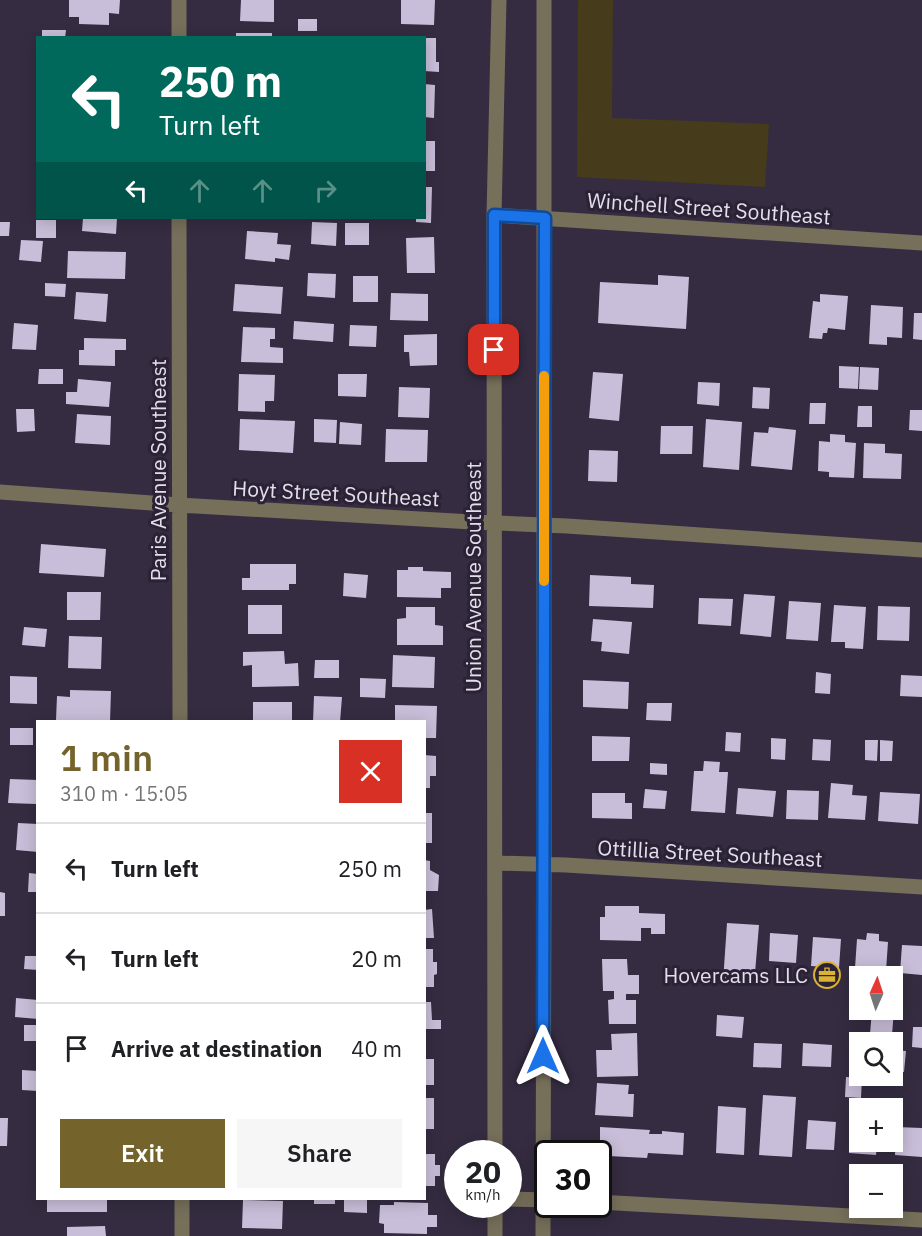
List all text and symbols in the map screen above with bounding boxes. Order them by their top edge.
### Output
text: 250 m [159,54,282,109]
icon: left [60,60,138,138]
text: Turn left [159,107,260,142]
icon: left [120,174,153,207]
icon: ahead [183,174,216,207]
icon: ahead [246,174,279,207]
icon: right [309,174,342,207]
street label: Winchell Street Southeast [586,186,832,230]
pin [468,324,519,375]
icon: arrive [477,333,510,366]
street label: Paris Avenue Southeast [144,359,172,581]
street label: Union Avenue Southeast [459,462,487,692]
street label: Hoyt Street Southeast [232,474,440,512]
text: 1 min [60,734,153,781]
button: close [339,740,402,803]
text: 310 m · 15:05 [60,780,188,807]
street label: Ottillia Street Southeast [597,833,823,873]
icon: left [60,852,93,885]
text: Turn left [111,854,199,883]
text: 250 m [338,854,402,883]
icon: left [60,942,93,975]
text: Turn left [111,944,199,973]
text: 20 m [351,944,402,973]
office icon: Hovercams LLC [812,960,842,990]
place label: Hovercams LLC [664,961,808,989]
north arrow [849,966,903,1020]
map controls [849,966,903,1218]
position arrow [511,1024,575,1088]
icon: arrive [60,1032,93,1065]
button: search [849,1032,903,1086]
text: Arrive at destination [111,1034,322,1063]
text: 40 m [351,1034,402,1063]
button: + [849,1098,903,1152]
button: Exit [60,1119,225,1188]
button: Share [237,1119,402,1188]
speed limit sign: 30 [534,1140,612,1218]
text: 20 [465,1152,501,1191]
button: − [849,1164,903,1218]
text: km/h [465,1185,501,1204]

